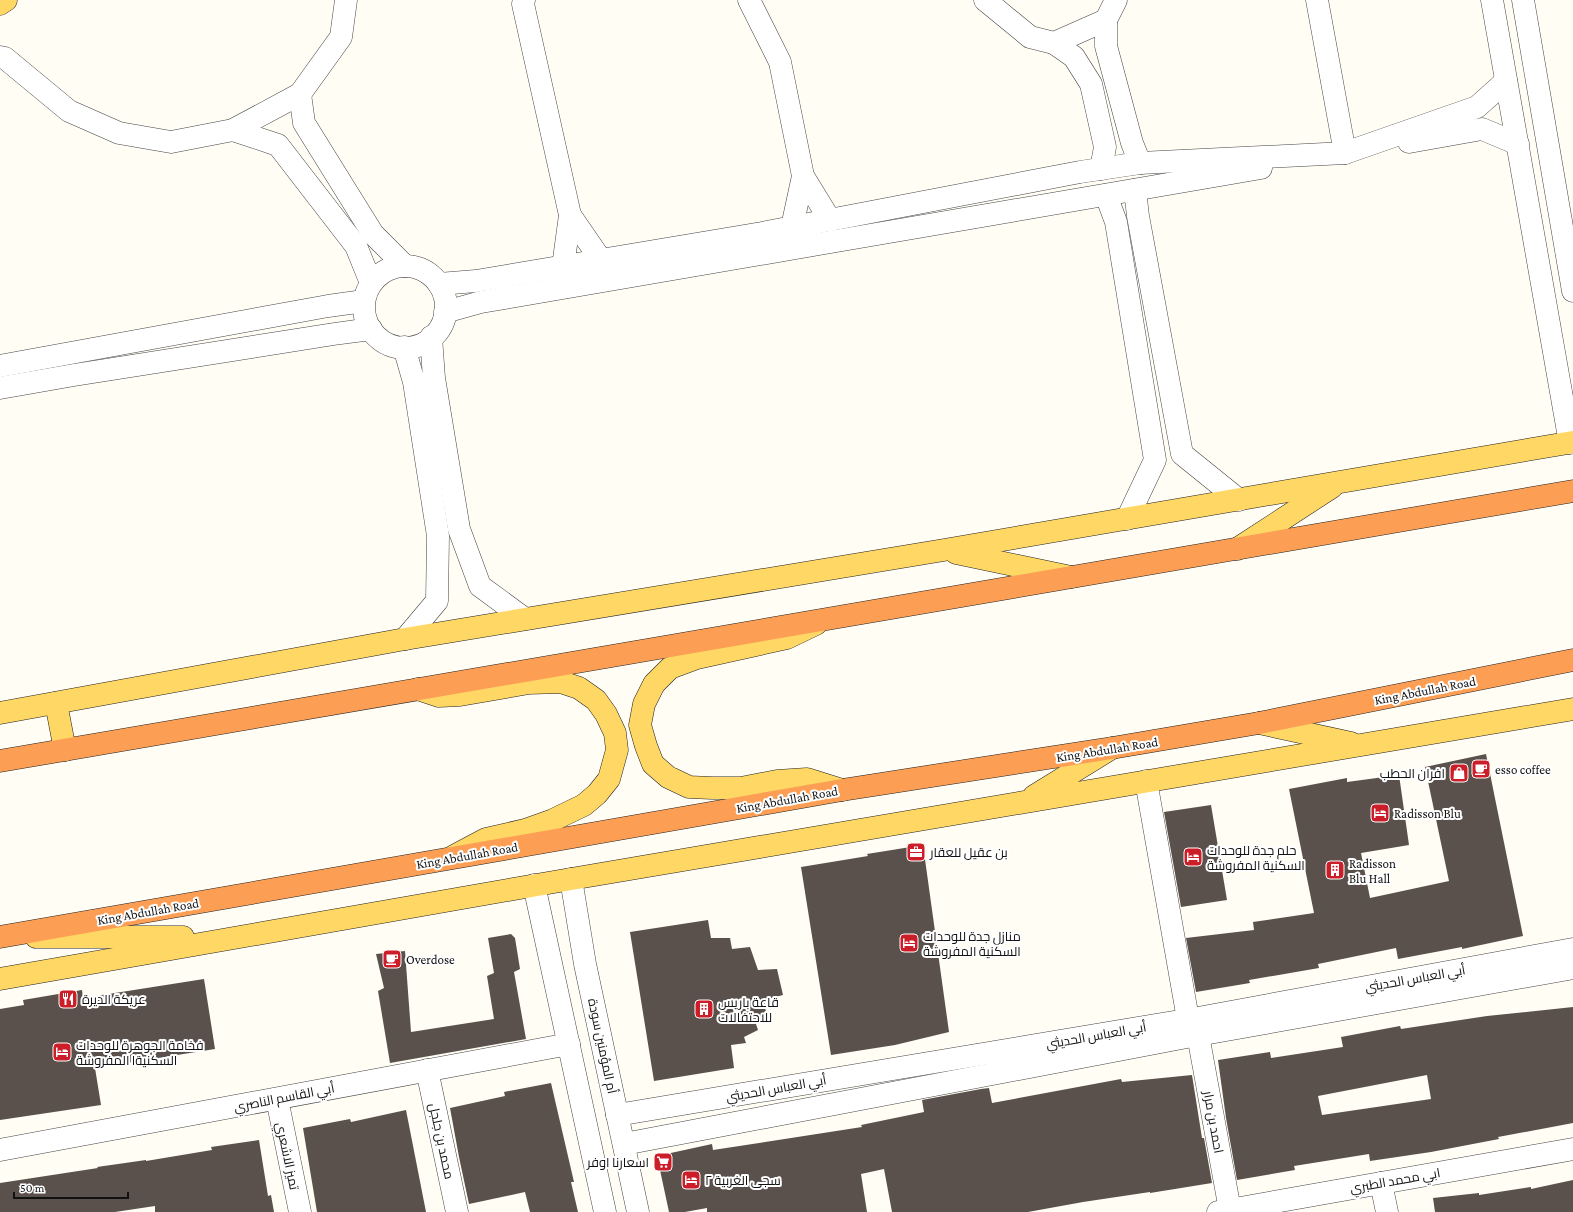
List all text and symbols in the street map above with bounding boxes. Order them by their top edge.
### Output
street label: King Abdullah Road [1373,673,1477,708]
street label: King Abdullah Road [1055,734,1159,765]
cafe icon: esso coffee [1470,758,1492,780]
shop icon: افران الحطب [1448,762,1470,784]
place label: esso coffee [1495,762,1551,777]
place label: افران الحطب [1380,766,1445,781]
street label: King Abdullah Road [735,783,839,816]
hotel icon: Radisson Blu [1369,802,1391,824]
place label: Radisson Blu [1394,806,1461,821]
street label: King Abdullah Road [415,839,519,872]
office icon: بن عقيل للعقار [905,841,927,863]
place label: حلم جدة للوحدات السكنية المفروشة [1207,843,1305,873]
place label: بن عقيل للعقار [929,845,1008,860]
hotel icon: حلم جدة للوحدات السكنية المفروشة [1182,846,1204,868]
place label: Radisson Blu Hall [1349,856,1396,886]
building icon: Radisson Blu Hall [1324,859,1346,881]
street label: King Abdullah Road [96,895,200,928]
place label: منازل جدة للوحدات السكنية المفروشة [923,929,1021,959]
hotel icon: منازل جدة للوحدات السكنية المفروشة [898,932,920,954]
cafe icon: Overdose [381,948,403,970]
place label: Overdose [406,952,455,967]
street label: أبي العباس الحديثي [1363,961,1468,998]
restaurant icon: عريكة الديرة [57,988,79,1010]
place label: عريكة الديرة [82,992,146,1007]
place label: قاعة باريس للاحتفالات [718,995,779,1025]
street label: أم المؤمنين سودة [583,997,621,1096]
building icon: قاعة باريس للاحتفالات [693,998,715,1020]
street label: أبي العباس الحديثي [1044,1018,1149,1055]
place label: فخامة الجوهرة للوحدات السكنيةا المفروشة [76,1038,204,1068]
hotel icon: فخامة الجوهرة للوحدات السكنيةا المفروشة [51,1041,73,1063]
street label: أبي العباس الحديثي [724,1071,829,1108]
street label: أبي القاسم الناصري [232,1079,337,1118]
street label: احمد بن مرار [1200,1089,1226,1154]
street label: محمد بن جلجل [426,1102,457,1181]
street label: تميز الاشعري [270,1121,302,1192]
supermarket icon: اسعارنا اوفر [652,1151,674,1173]
place label: اسعارنا اوفر [586,1155,649,1170]
street label: ابي محمد الطبري [1349,1165,1442,1199]
hotel icon: سجى الغربية ٢ [680,1169,702,1191]
place label: سجى الغربية ٢ [705,1173,781,1188]
scale bar [14,1174,128,1200]
text: 50 m [20,1181,45,1195]

